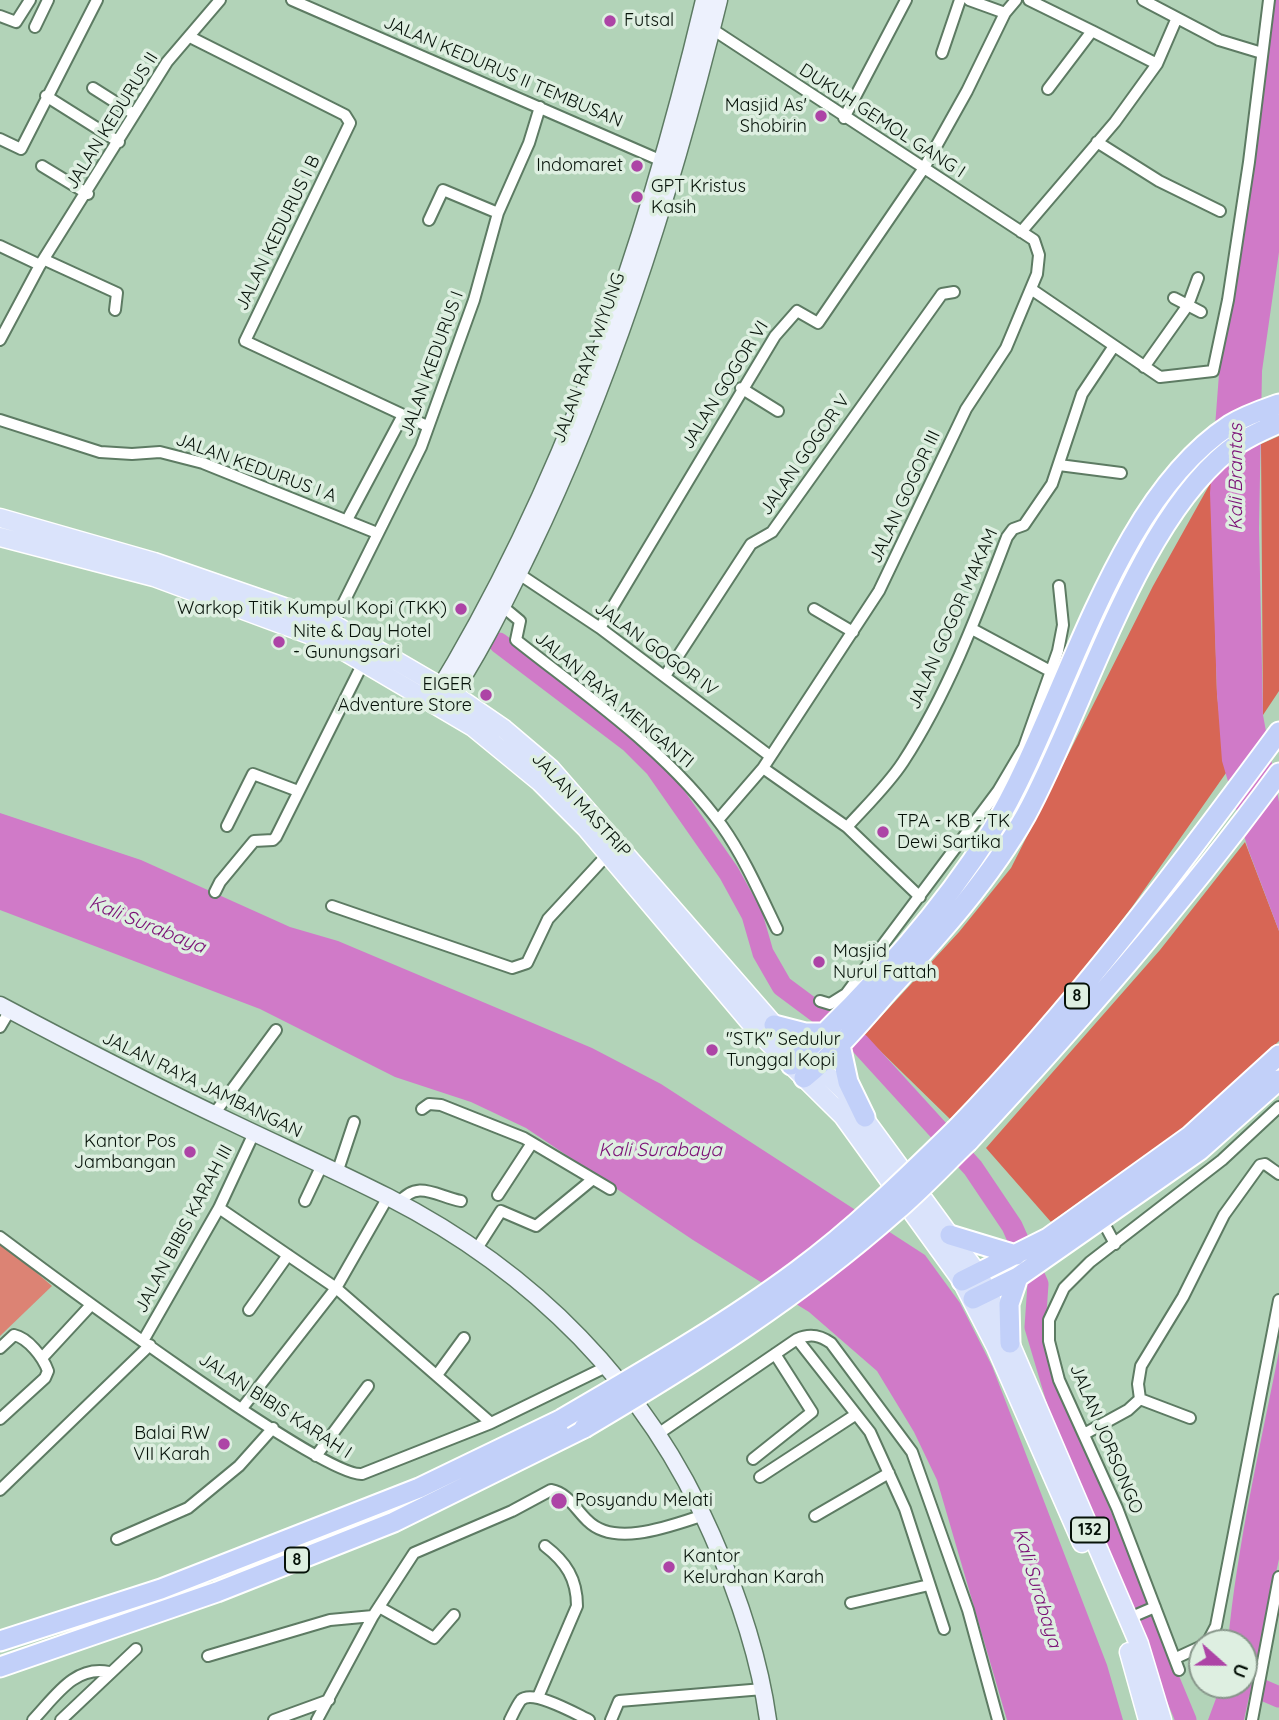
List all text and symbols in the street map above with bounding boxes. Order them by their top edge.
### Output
place label: Futsal [624,10,674,32]
street label: JALAN KEDURUS II TEMBUSAN [380,12,626,132]
marker: Futsal [602,13,618,29]
street label: JALAN KEDURUS II [61,48,163,194]
street label: DUKUH GEMOL GANG I [795,59,969,183]
place label: Masjid As' Shobirin [725,95,807,138]
marker: Masjid As' Shobirin [813,108,829,124]
street label: JALAN KEDURUS I B [231,152,325,314]
place label: Indomaret [536,155,623,177]
marker: Indomaret [629,158,645,174]
place label: GPT Kristus Kasih [651,176,746,218]
marker: GPT Kristus Kasih [629,189,645,205]
street label: JALAN RAYA WIYUNG [548,270,630,446]
street label: JALAN KEDURUS I [396,288,468,440]
street label: JALAN GOGOR VI [677,317,773,453]
street label: JALAN GOGOR V [755,390,855,520]
water label: Kali Brantas [1225,424,1247,530]
street label: JALAN GOGOR III [865,427,945,567]
street label: JALAN KEDURUS I A [173,429,339,507]
street label: JALAN GOGOR MAKAM [903,525,1003,713]
street label: JALAN GOGOR IV [590,597,722,701]
place label: Warkop Titik Kumpul Kopi (TKK) [177,598,447,620]
marker: Warkop Titik Kumpul Kopi (TKK) [453,601,469,617]
place label: Nite & Day Hotel - Gunungsari [293,621,431,664]
street label: JALAN RAYA MENGANTI [530,627,698,773]
marker: Nite & Day Hotel - Gunungsari [271,634,287,650]
place label: EIGER Adventure Store [338,674,472,716]
marker: EIGER Adventure Store [478,687,494,703]
street label: JALAN MASTRIP [527,748,635,862]
place label: TPA - KB - TK Dewi Sartika [897,811,1010,854]
marker: TPA - KB - TK Dewi Sartika [875,824,891,840]
water label: Kali Surabaya [86,891,208,959]
place label: Masjid Nurul Fattah [833,941,937,984]
marker: Masjid Nurul Fattah [811,954,827,970]
road number: 8 [1065,984,1089,1008]
street label: JALAN RAYA JAMBANGAN [98,1027,306,1143]
place label: "STK" Sedulur Tunggal Kopi [726,1029,841,1072]
marker: "STK" Sedulur Tunggal Kopi [704,1042,720,1058]
place label: Kantor Pos Jambangan [74,1131,176,1174]
water label: Kali Surabaya [598,1139,722,1161]
street label: JALAN BIBIS KARAH III [131,1141,237,1317]
marker: Kantor Pos Jambangan [182,1144,198,1160]
street label: JALAN BIBIS KARAH I [194,1348,356,1464]
street label: JALAN JORSONGO [1065,1361,1147,1517]
place label: Balai RW VII Karah [133,1423,210,1466]
marker: Balai RW VII Karah [216,1436,232,1452]
place label: Posyandu Melati [575,1490,713,1512]
marker: Posyandu Melati [549,1491,569,1511]
road number: 132 [1071,1518,1109,1542]
water label: Kali Surabaya [1008,1526,1066,1650]
place label: Kantor Kelurahan Karah [683,1546,824,1588]
road number: 8 [285,1548,309,1572]
marker: Kantor Kelurahan Karah [661,1559,677,1575]
north arrow [1188,1629,1258,1699]
text: U [1227,1660,1254,1681]

